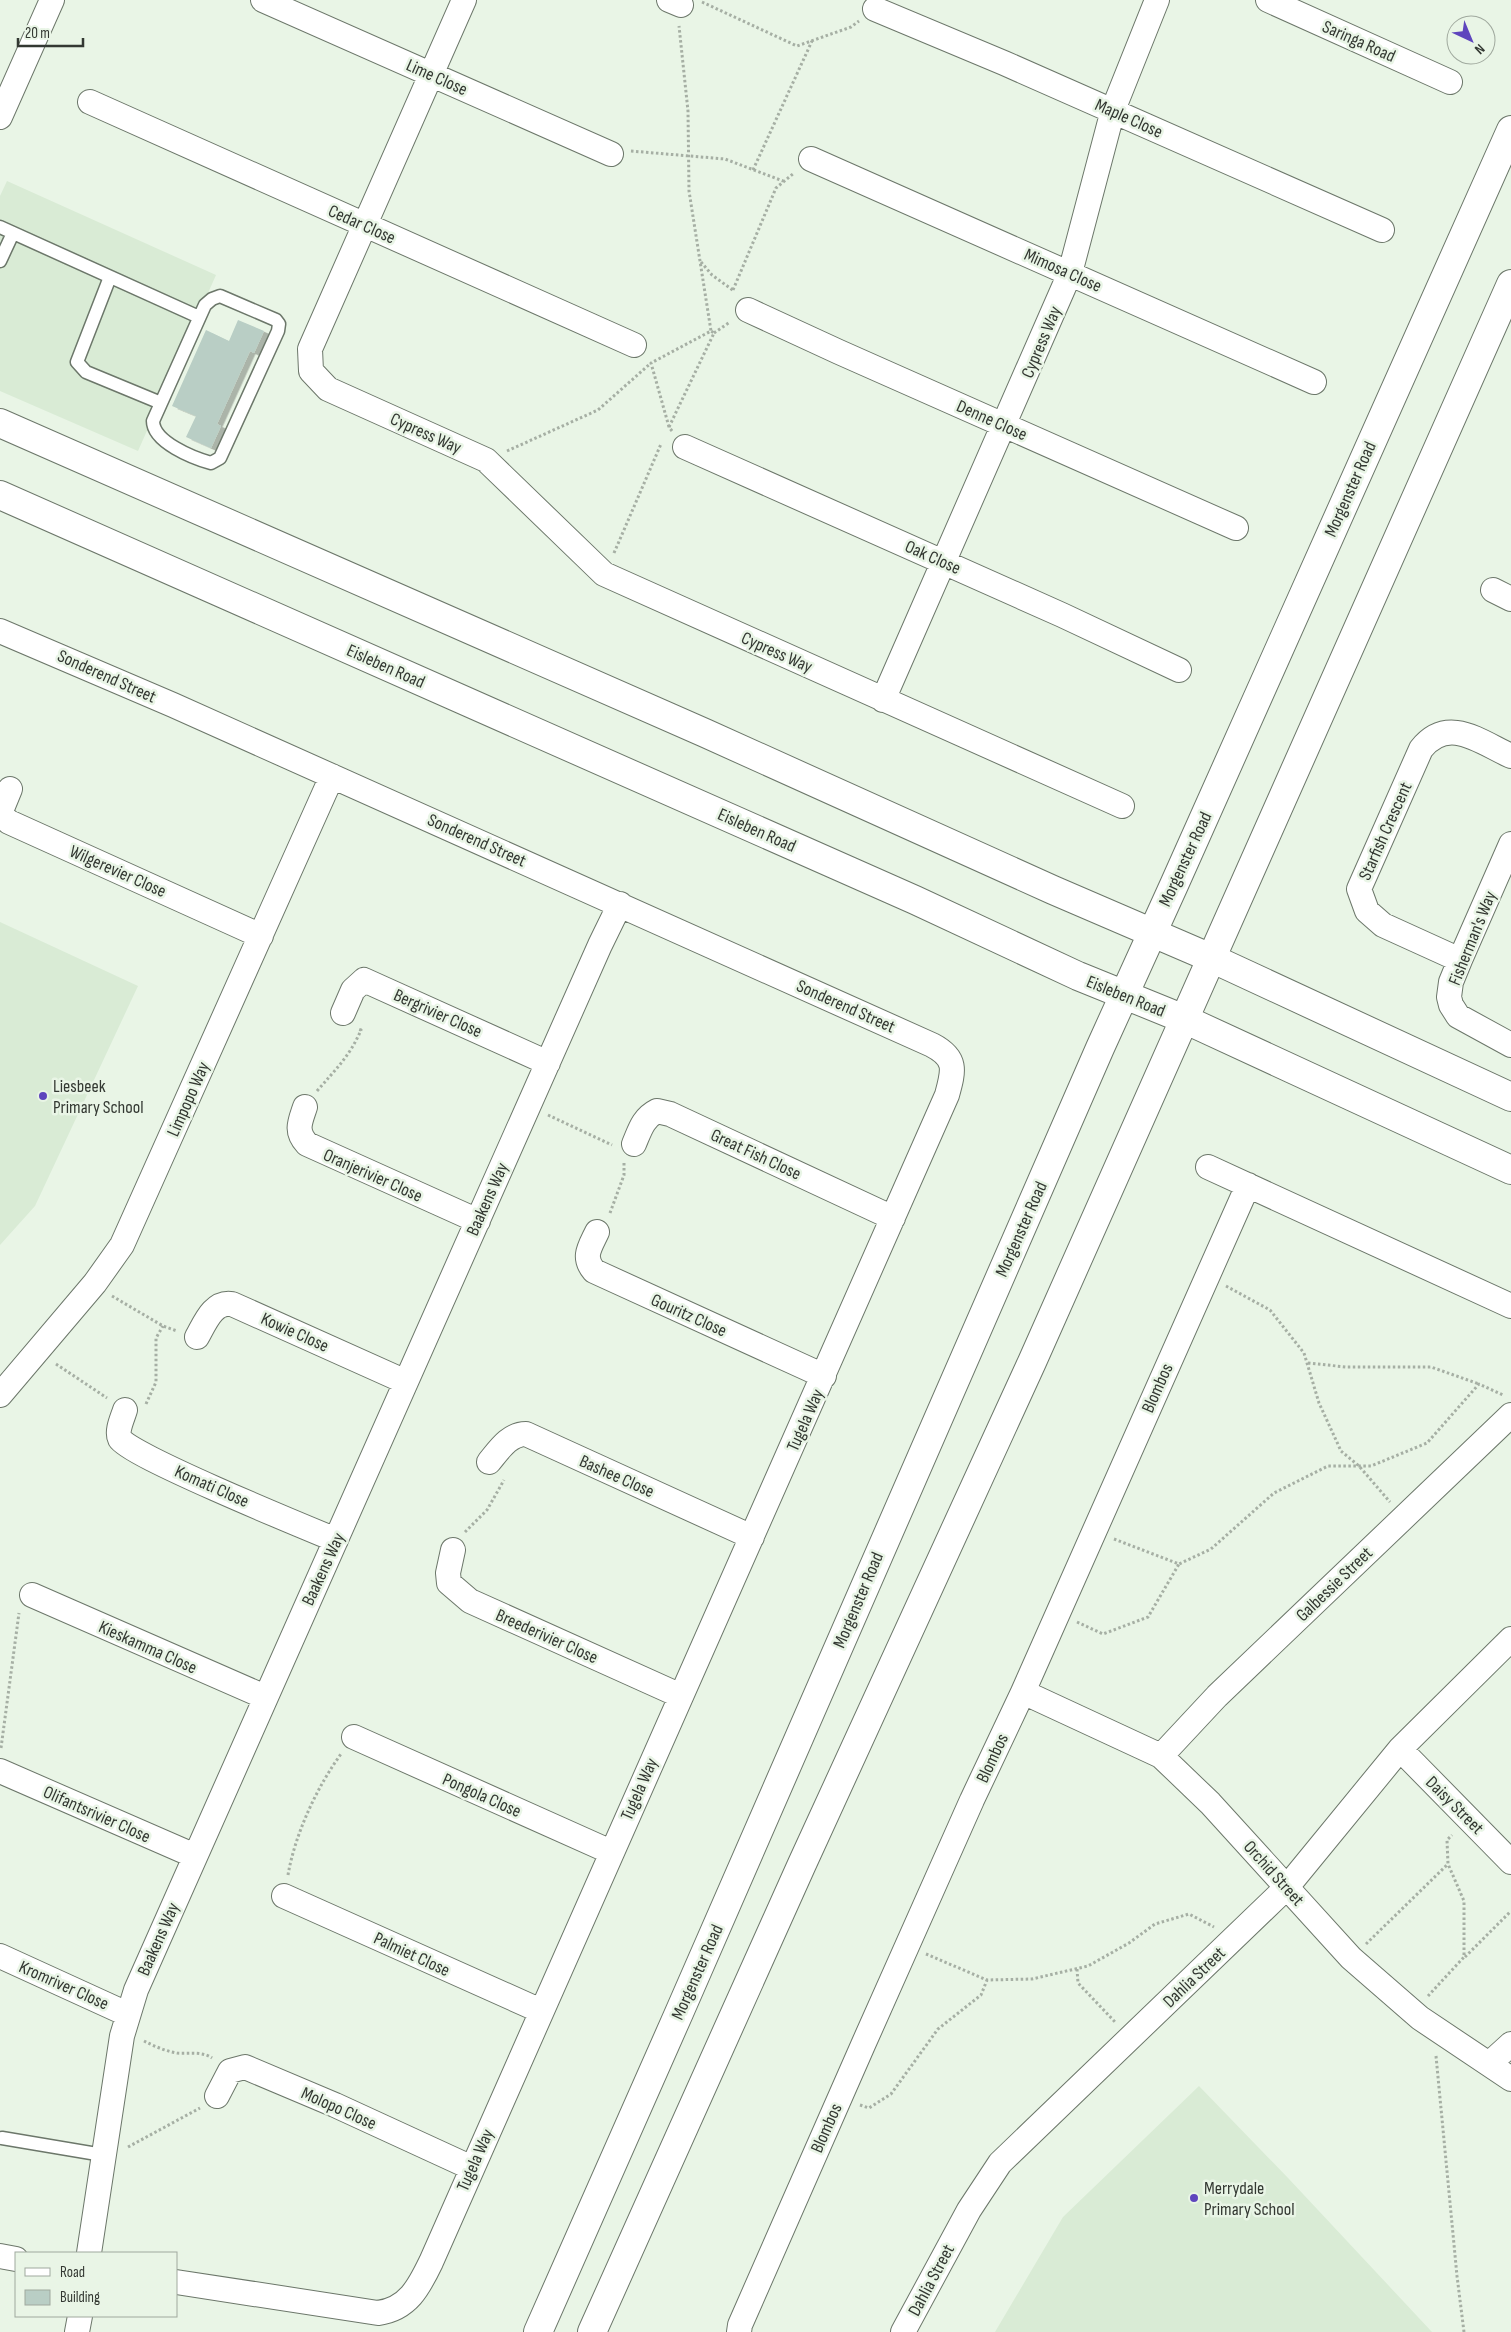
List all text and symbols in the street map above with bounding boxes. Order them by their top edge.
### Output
scale bar [18,15,82,47]
north arrow [1446,15,1496,65]
street label: Saringa Road [1319,16,1399,67]
text: 20 m [25,24,50,43]
text: N [1471,40,1488,58]
street label: Lime Close [403,55,471,100]
street label: Maple Close [1092,94,1166,143]
street label: Cedar Close [325,200,399,249]
street label: Mimosa Close [1021,244,1105,297]
street label: Cypress Way [1017,303,1066,381]
street label: Denne Close [953,396,1030,445]
street label: Cypress Way [387,408,465,458]
street label: Morgenster Road [1320,438,1381,540]
street label: Oak Close [902,536,964,579]
street label: Cypress Way [738,627,816,677]
street label: Eisleben Road [344,640,428,693]
street label: Sonderend Street [54,645,160,708]
street label: Starfish Crescent [1354,778,1417,884]
street label: Eisleben Road [715,804,799,857]
street label: Sonderend Street [424,809,530,872]
street label: Morgenster Road [1154,809,1217,910]
street label: Wilgerevier Close [66,841,169,902]
street label: Fisherman's Way [1444,888,1501,988]
street label: Eisleben Road [1083,971,1168,1022]
street label: Sonderend Street [793,975,899,1038]
street label: Bergrivier Close [390,985,485,1042]
street label: Limpopo Way [163,1059,214,1140]
place label: Liesbeek Primary School [53,1076,144,1118]
marker: Liesbeek Primary School [37,1090,49,1102]
street label: Great Fish Close [707,1124,804,1184]
street label: Oranjerivier Close [320,1144,426,1207]
street label: Baakens Way [462,1159,513,1239]
street label: Morgenster Road [991,1178,1052,1280]
street label: Gouritz Close [648,1289,730,1341]
street label: Kowie Close [258,1308,332,1357]
street label: Blombos [1137,1360,1178,1416]
street label: Tugela Way [782,1386,828,1455]
street label: Bashee Close [576,1451,657,1502]
street label: Komati Close [172,1461,252,1512]
street label: Baakens Way [298,1529,349,1609]
street label: Galbessie Street [1292,1542,1377,1626]
street label: Morgenster Road [829,1549,888,1651]
street label: Breederivier Close [493,1605,601,1668]
street label: Kieskamma Close [95,1616,200,1678]
street label: Blombos [972,1730,1013,1786]
street label: Tugela Way [616,1755,662,1824]
street label: Pongola Close [439,1769,524,1822]
street label: Daisy Street [1421,1772,1488,1839]
street label: Olifantsrivier Close [40,1781,154,1847]
street label: Orchid Street [1239,1836,1309,1911]
street label: Baakens Way [133,1899,184,1979]
street label: Morgenster Road [667,1921,728,2023]
street label: Palmiet Close [370,1928,453,1981]
street label: Dahlia Street [1159,1942,1230,2012]
street label: Kromriver Close [16,1956,112,2015]
street label: Molopo Close [298,2083,380,2134]
street label: Blombos [806,2100,847,2156]
street label: Tugela Way [452,2126,498,2195]
place label: Merrydale Primary School [1204,2178,1295,2220]
marker: Merrydale Primary School [1188,2192,1200,2204]
street label: Dahlia Street [904,2240,959,2320]
legend [15,2252,178,2317]
text: Road [60,2263,85,2282]
text: Building [60,2288,100,2307]

